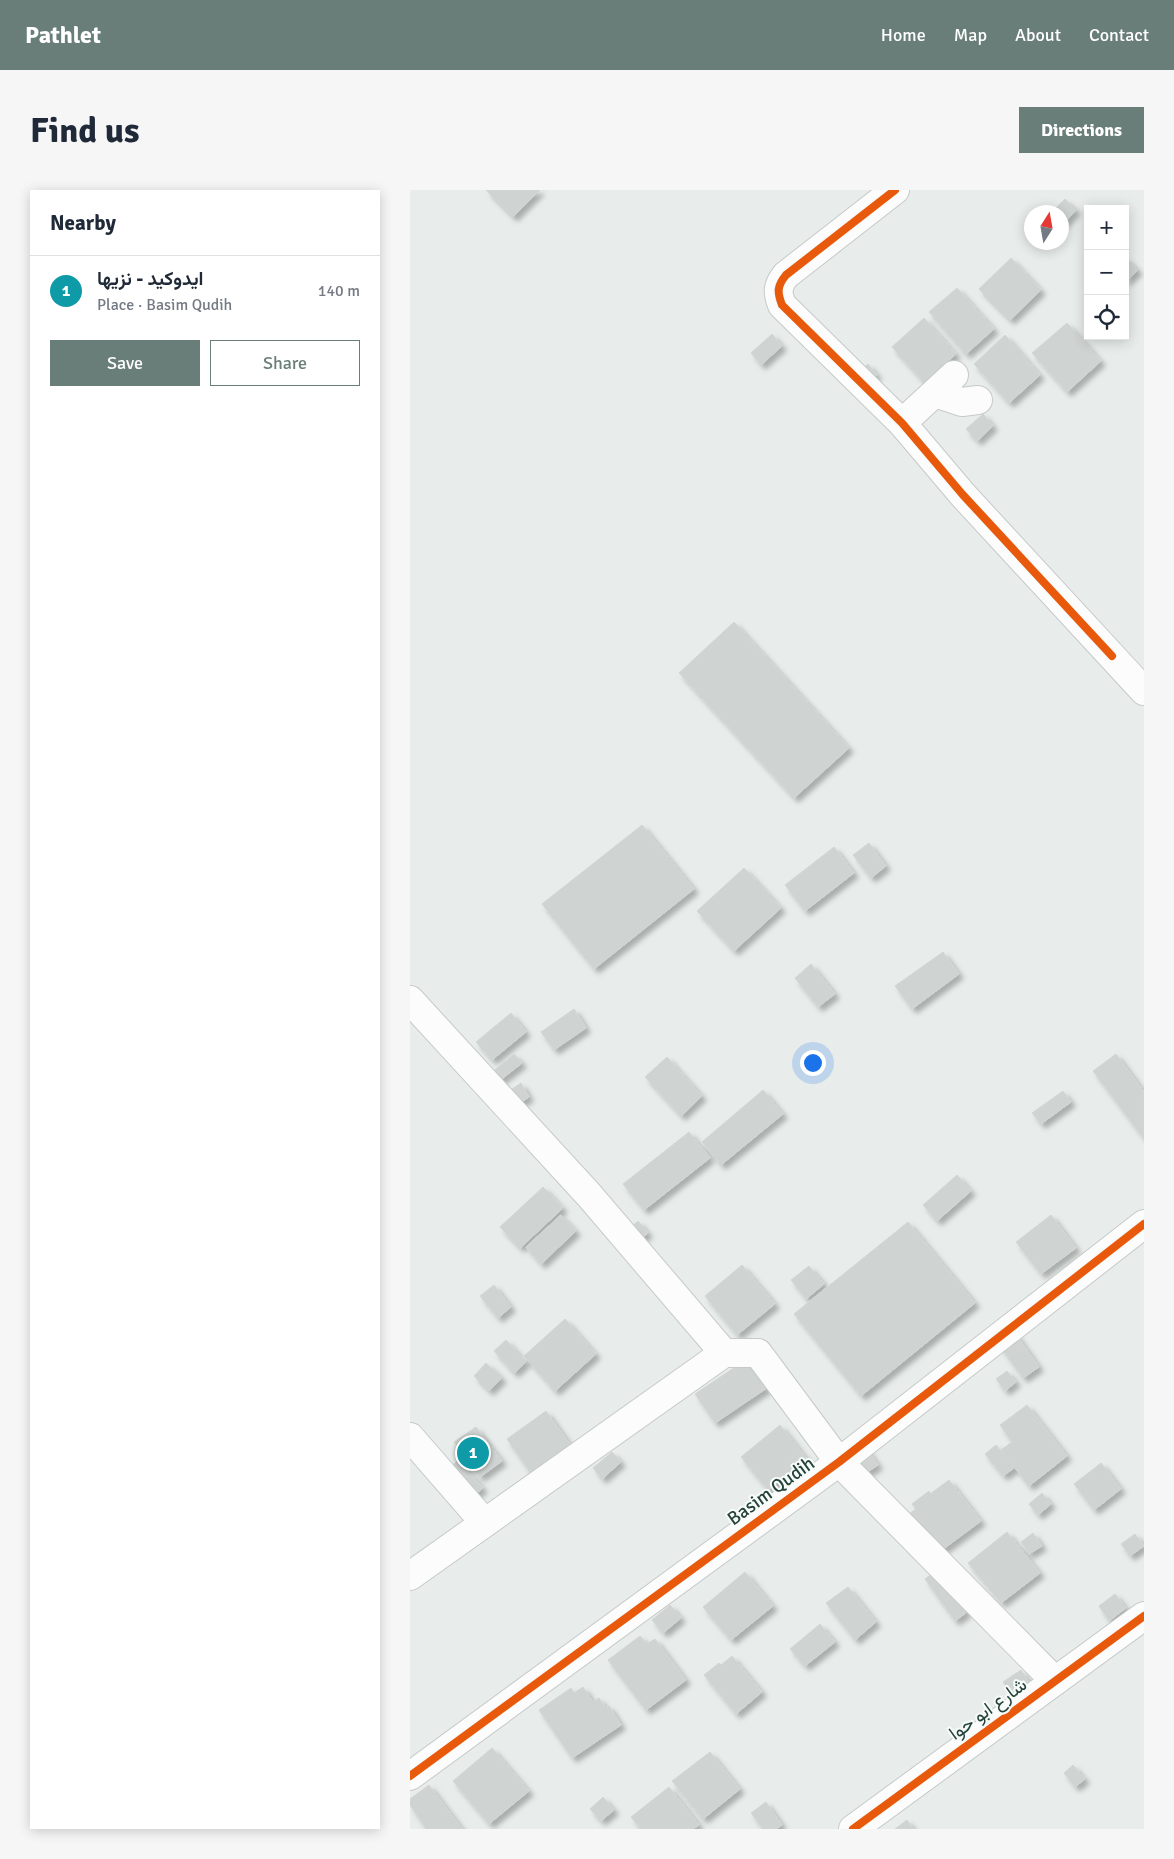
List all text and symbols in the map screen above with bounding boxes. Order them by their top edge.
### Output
text: Pathlet [25,20,101,50]
text: Home [881,24,926,46]
text: Map [954,24,987,46]
text: About [1015,24,1061,46]
text: Contact [1089,24,1149,46]
button: Directions [1019,107,1144,153]
text: Find us [30,109,140,152]
north arrow [1024,205,1069,250]
map controls [1084,205,1129,340]
button: + [1084,205,1129,250]
text: Nearby [50,210,116,236]
button: − [1084,250,1129,295]
text: ايدوكيد - نزيها [97,267,203,291]
text: 1 [62,281,70,301]
text: 140 m [318,281,360,301]
text: Place · Basim Qudih [97,295,232,315]
button: locate [1084,295,1129,340]
button: Save [50,340,200,386]
button: Share [210,340,360,386]
your location [800,1050,826,1076]
pin: 1 [457,1434,489,1472]
street label: Basim Qudih [723,1451,819,1531]
street label: شارع ابو حوا [944,1673,1032,1745]

